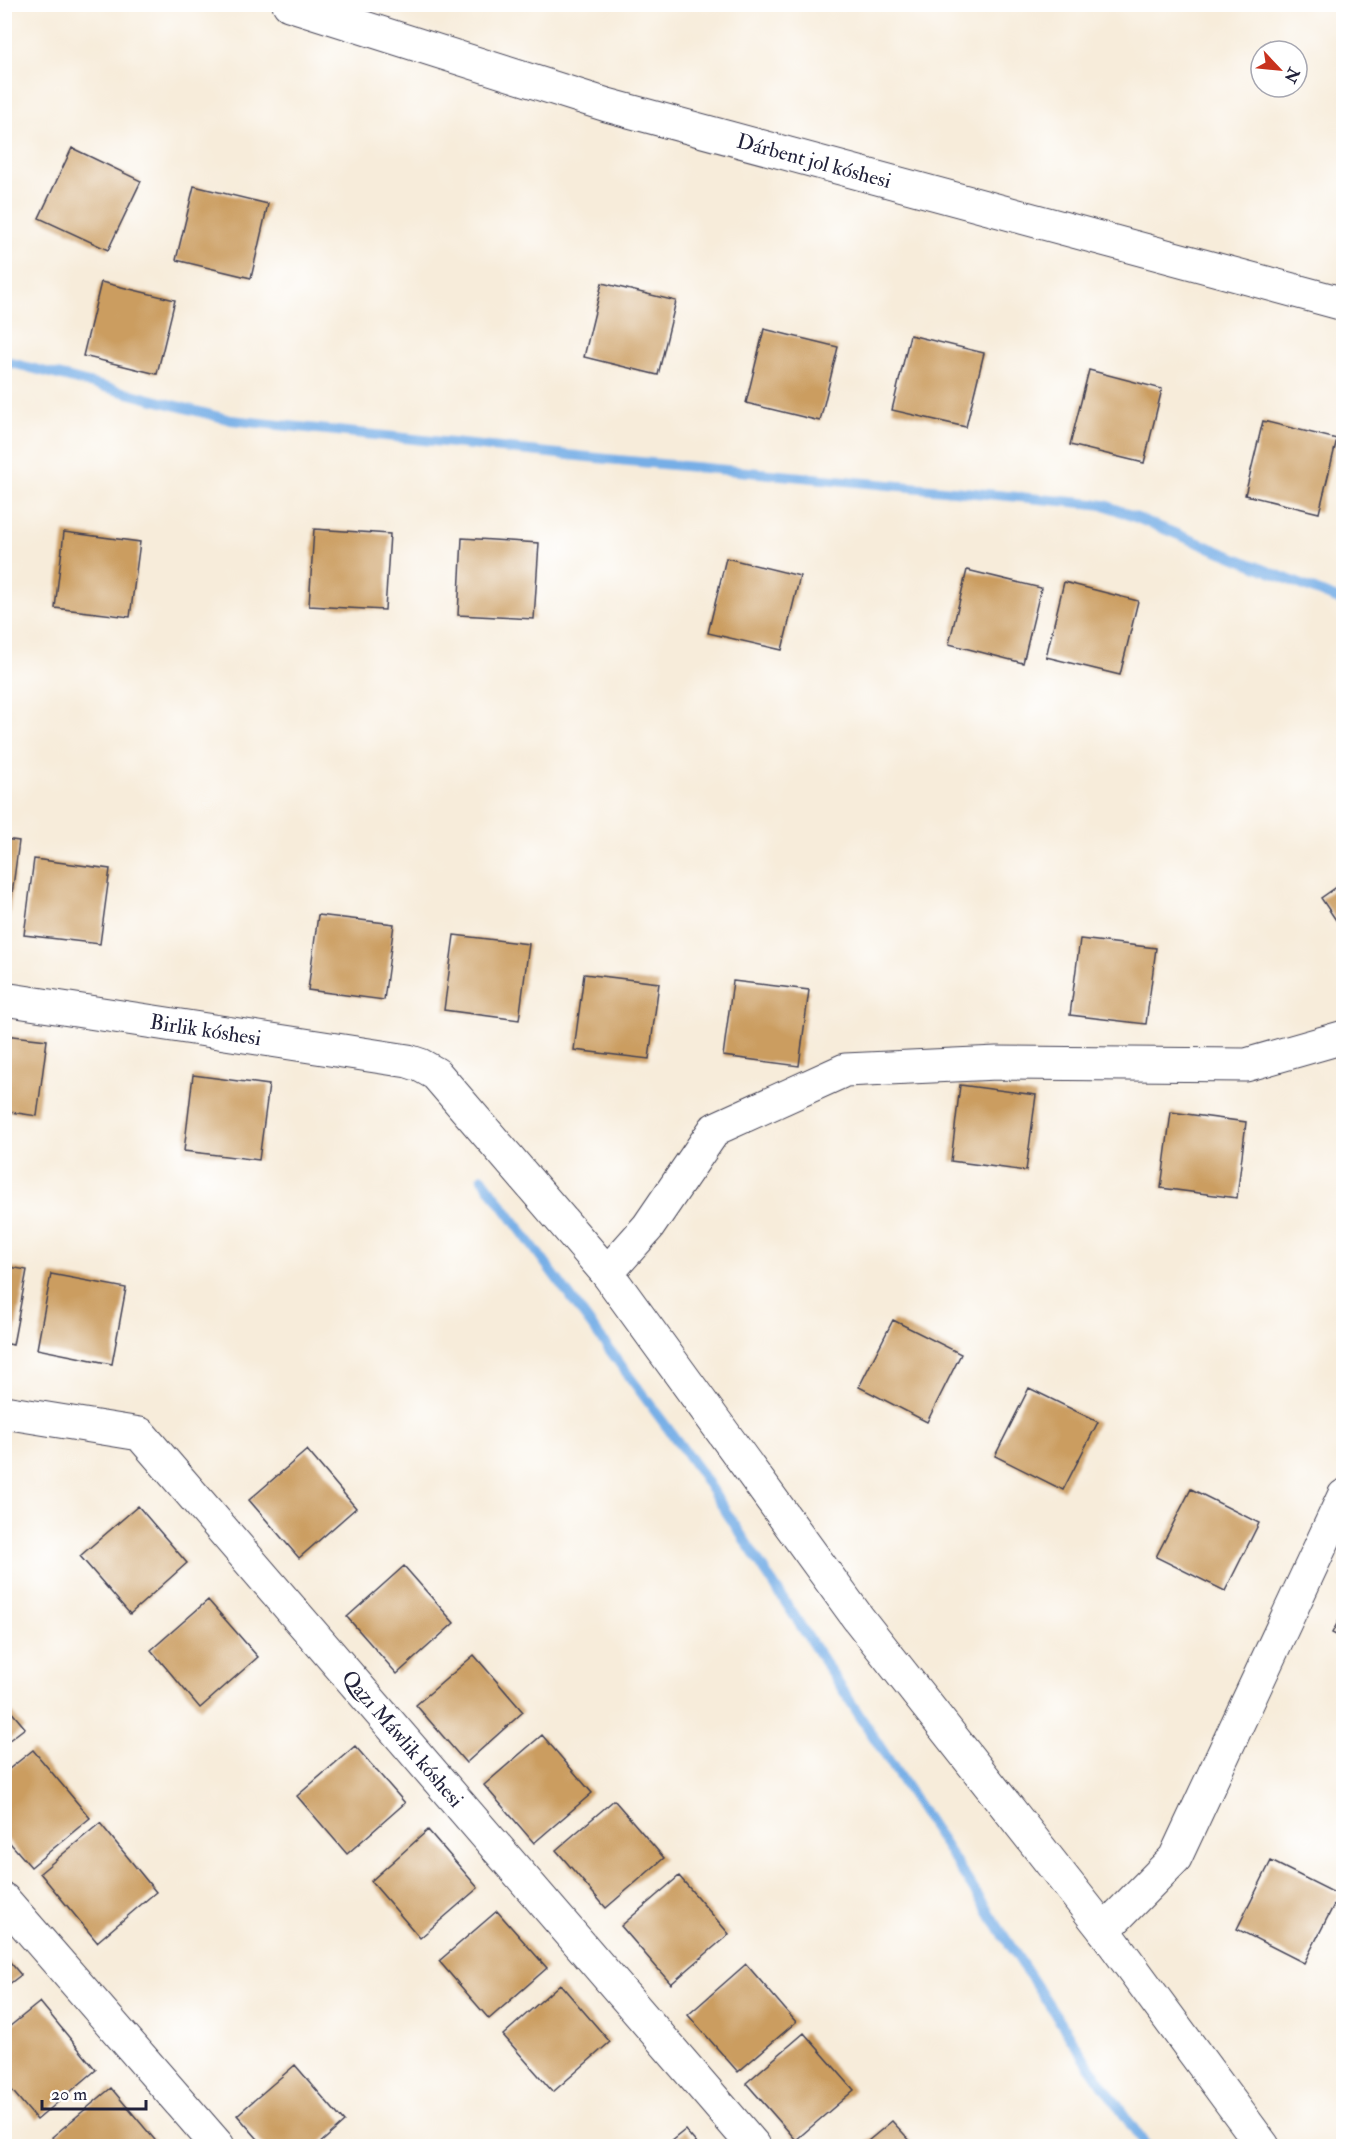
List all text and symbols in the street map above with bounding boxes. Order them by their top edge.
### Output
north arrow [1249,39,1309,99]
text: N [1279,63,1304,87]
street label: Dárbent jol kóshesi [734,127,895,195]
street label: Birlik kóshesi [148,1008,263,1052]
street label: Qazı Máwlik kóshesi [336,1664,470,1813]
scale bar [42,2073,146,2111]
text: 20 m [51,2083,87,2106]

